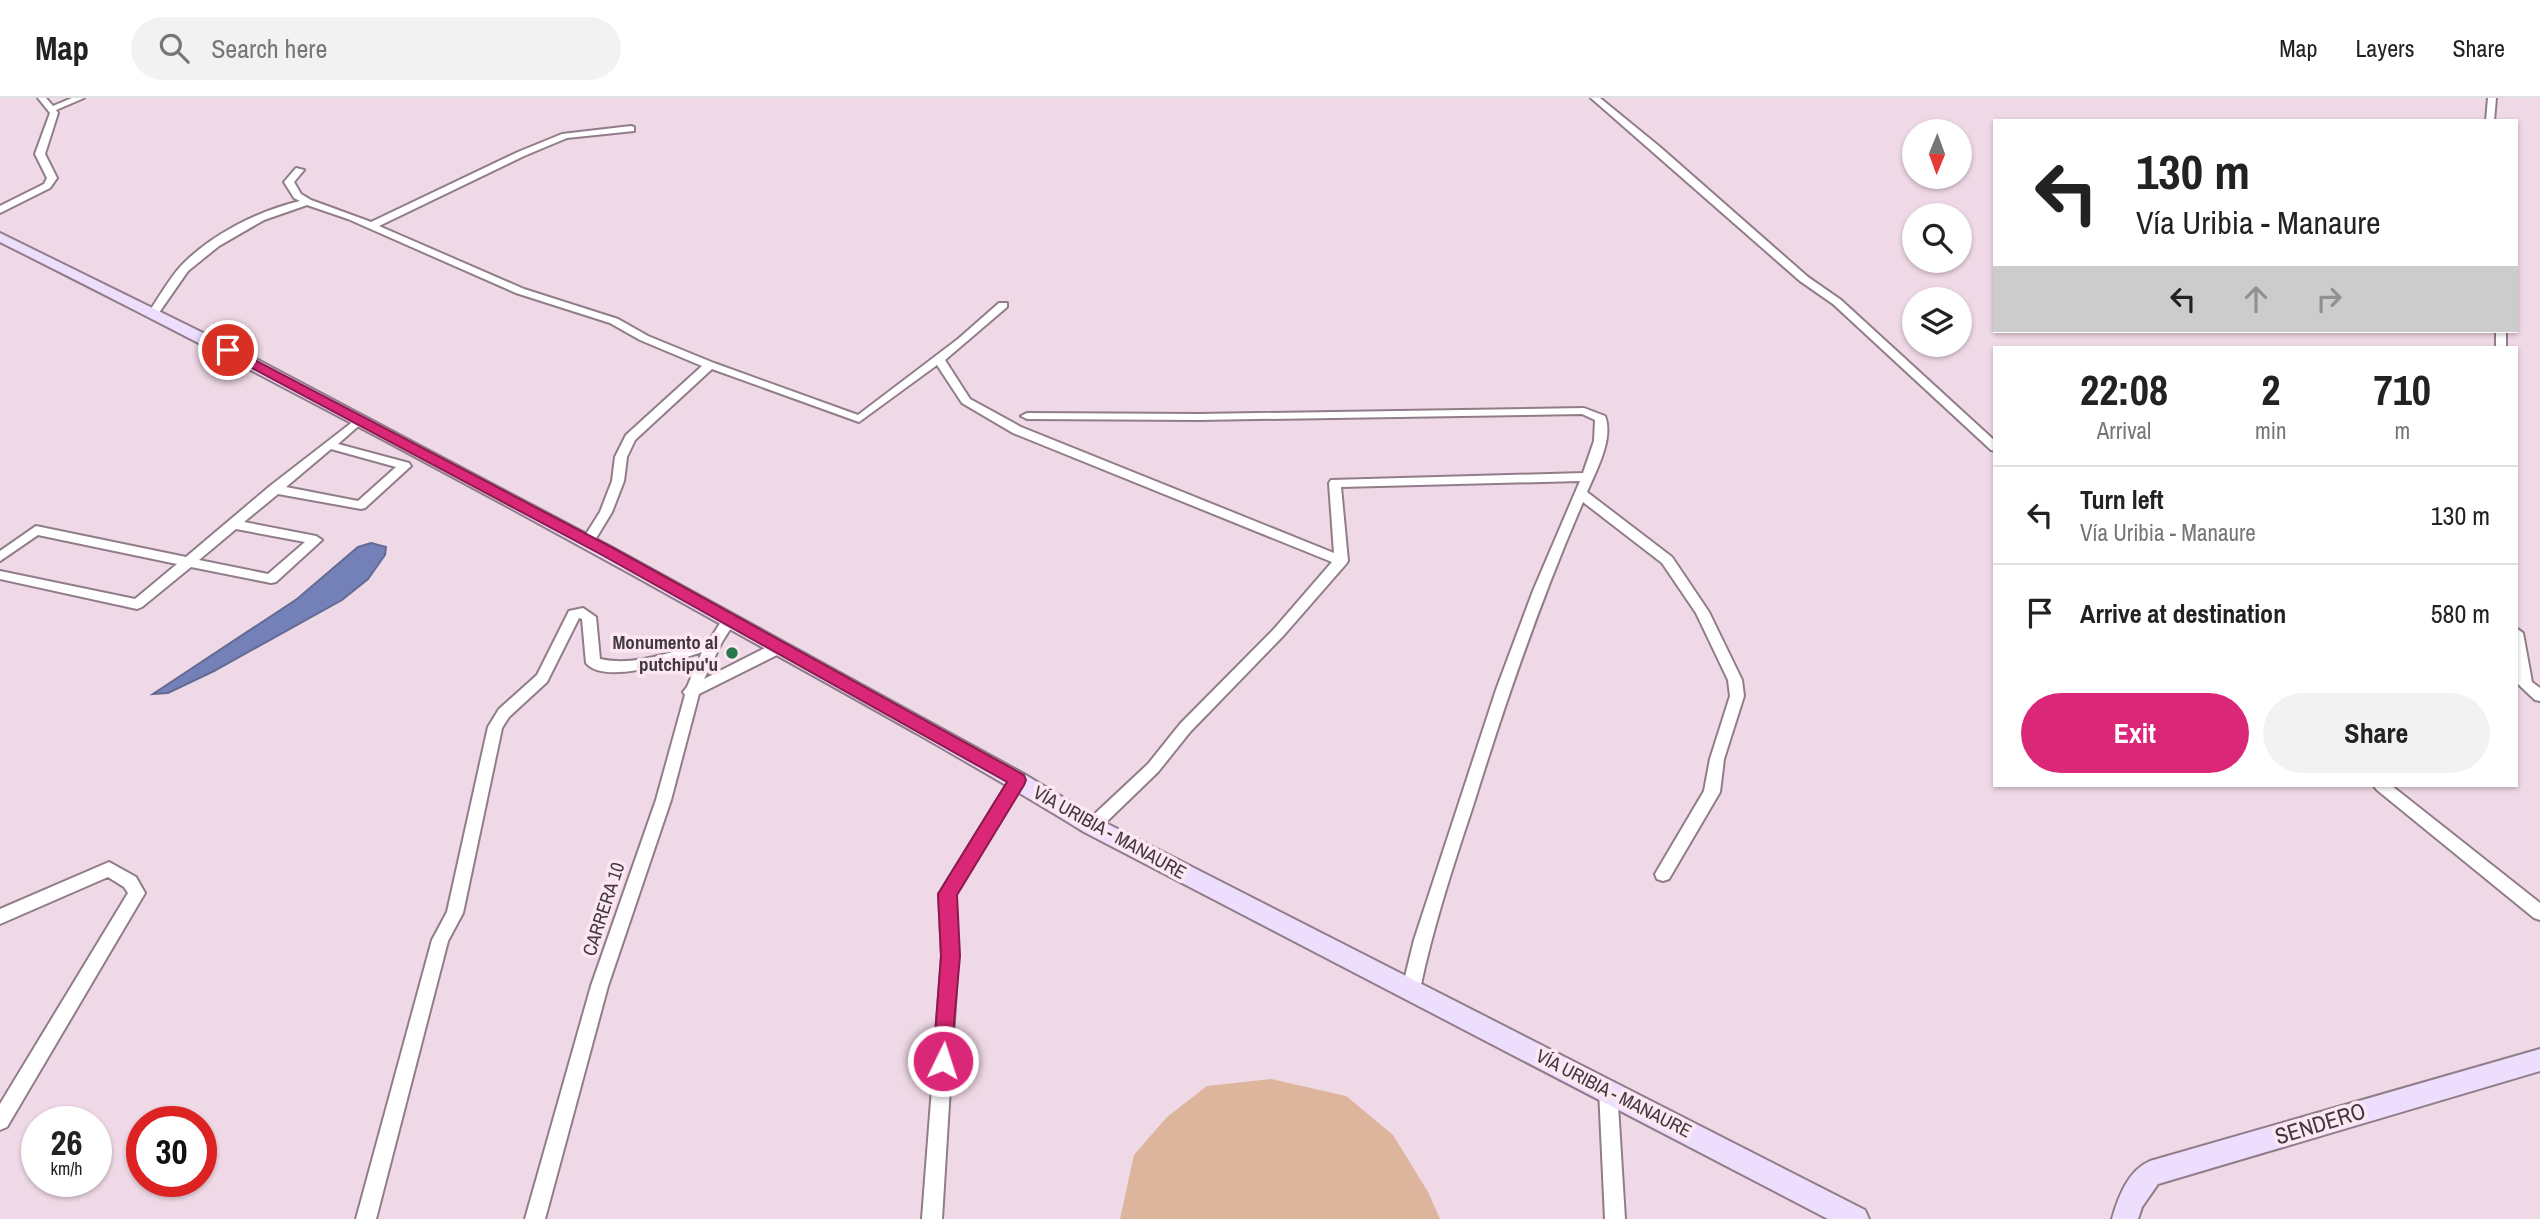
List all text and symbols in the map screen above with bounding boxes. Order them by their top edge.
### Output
search box [131,17,621,80]
text: Map [35,26,89,70]
icon: search [155,29,193,67]
text: Search here [211,31,327,66]
text: Map [2279,32,2317,64]
text: Layers [2355,32,2414,64]
text: Share [2452,32,2505,64]
north arrow [1902,119,1972,189]
map controls [1902,119,1972,357]
text: 130 m [2136,138,2250,204]
icon: left [2021,147,2112,238]
text: Vía Uribia - Manaure [2136,201,2381,244]
button: search [1902,203,1972,273]
icon: left [2164,280,2202,318]
icon: ahead [2237,280,2275,318]
icon: right [2310,280,2348,318]
button: layers [1902,287,1972,357]
pin [198,320,258,380]
icon: arrive [209,331,247,369]
text: 22:08 [2080,362,2168,418]
text: 2 [2261,362,2280,418]
text: 710 [2374,362,2431,418]
text: Arrival [2097,415,2151,446]
text: min [2255,415,2287,446]
text: m [2394,415,2410,446]
text: Turn left [2080,482,2164,517]
icon: left [2021,496,2059,534]
text: 130 m [2431,498,2490,533]
text: Vía Uribia - Manaure [2080,517,2256,548]
icon: arrive [2021,594,2059,632]
text: Arrive at destination [2080,596,2286,631]
text: 580 m [2431,596,2490,631]
place label: Monumento al putchipu'u [612,629,718,677]
marker: Monumento al putchipu'u [724,645,740,661]
button: Exit [2021,693,2249,773]
button: Share [2263,693,2490,773]
street label: VÍA URIBIA - MANAURE [1029,779,1191,885]
street label: CARRERA 10 [576,859,630,959]
position arrow [906,1024,980,1098]
street label: VÍA URIBIA - MANAURE [1532,1042,1696,1144]
street label: SENDERO [2271,1095,2369,1151]
speed limit sign: 30 [126,1106,217,1197]
text: 26 [51,1119,82,1166]
text: km/h [51,1156,83,1181]

